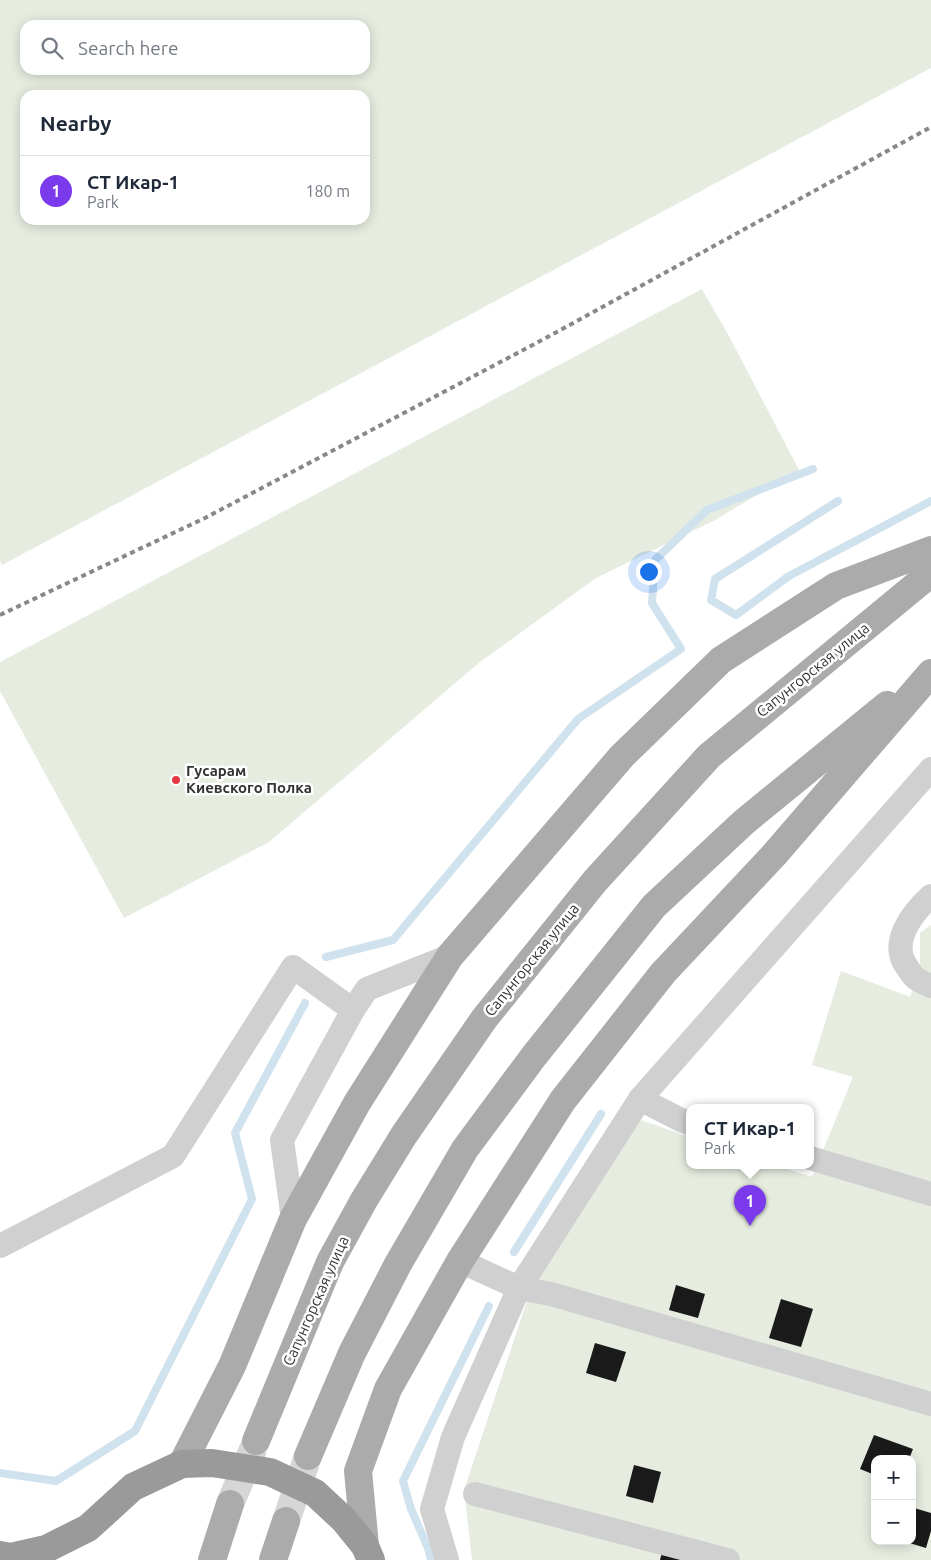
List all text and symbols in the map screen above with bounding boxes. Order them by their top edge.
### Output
search box [20,20,370,75]
icon: search [38,34,66,62]
text: Search here [78,37,178,59]
text: Nearby [40,111,111,135]
text: СТ Икар-1 [87,171,179,193]
text: 1 [51,182,61,200]
text: 180 m [305,182,350,200]
text: Park [87,193,119,211]
your location [636,559,662,585]
street label: Сапунгорская улица [753,619,872,720]
place label: Гусарам Киевского Полка [186,762,312,796]
marker: Гусарам Киевского Полка [170,774,182,786]
street label: Сапунгорская улица [481,900,582,1019]
popup [686,1104,814,1169]
text: СТ Икар-1 [704,1117,796,1139]
text: Park [704,1139,736,1157]
pin: 1 [734,1185,766,1226]
street label: Сапунгорская улица [279,1233,352,1368]
map controls [871,1455,916,1545]
button: + [871,1455,916,1500]
button: − [871,1500,916,1545]

